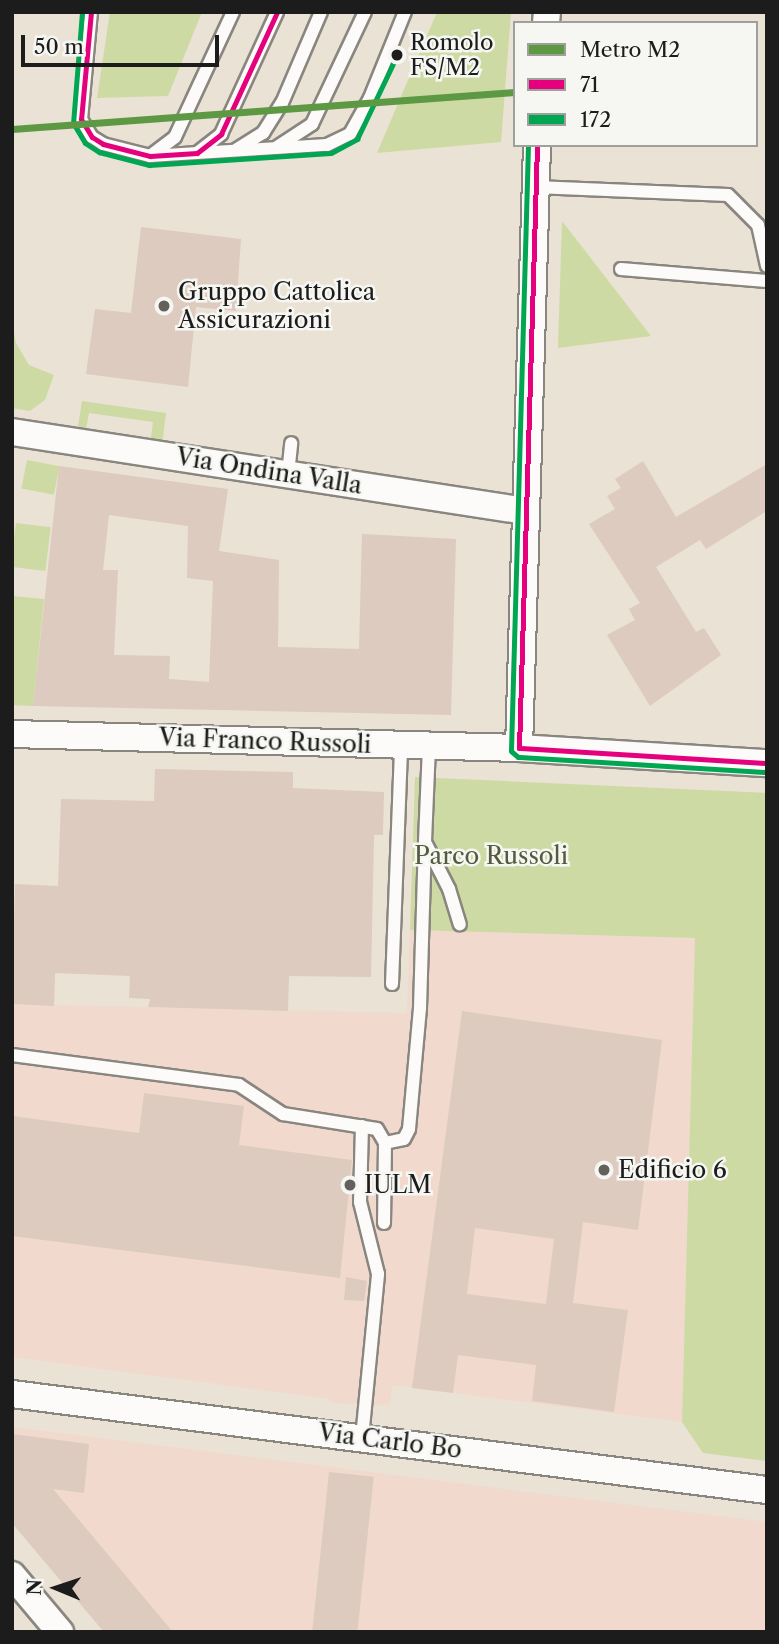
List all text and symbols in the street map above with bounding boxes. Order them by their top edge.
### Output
scale bar [24,21,222,65]
legend [513,21,758,147]
place label: Romolo FS/M2 [410,29,493,80]
text: 50 m [34,34,84,59]
text: Metro M2 [580,37,680,62]
marker: Romolo FS/M2 [390,48,404,62]
text: 71 [580,72,599,97]
text: 172 [580,107,611,132]
place label: Gruppo Cattolica Assicurazioni [178,278,375,334]
marker: Gruppo Cattolica Assicurazioni [156,298,172,314]
street label: Via Ondina Valla [173,442,365,500]
street label: Via Franco Russoli [158,723,372,759]
park label: Parco Russoli [414,842,568,870]
place label: Edificio 6 [618,1156,727,1184]
marker: Edificio 6 [596,1162,612,1178]
place label: IULM [364,1171,432,1199]
marker: IULM [342,1177,358,1193]
street label: Via Carlo Bo [316,1418,464,1464]
north arrow [21,1553,91,1623]
text: N [23,1579,46,1596]

